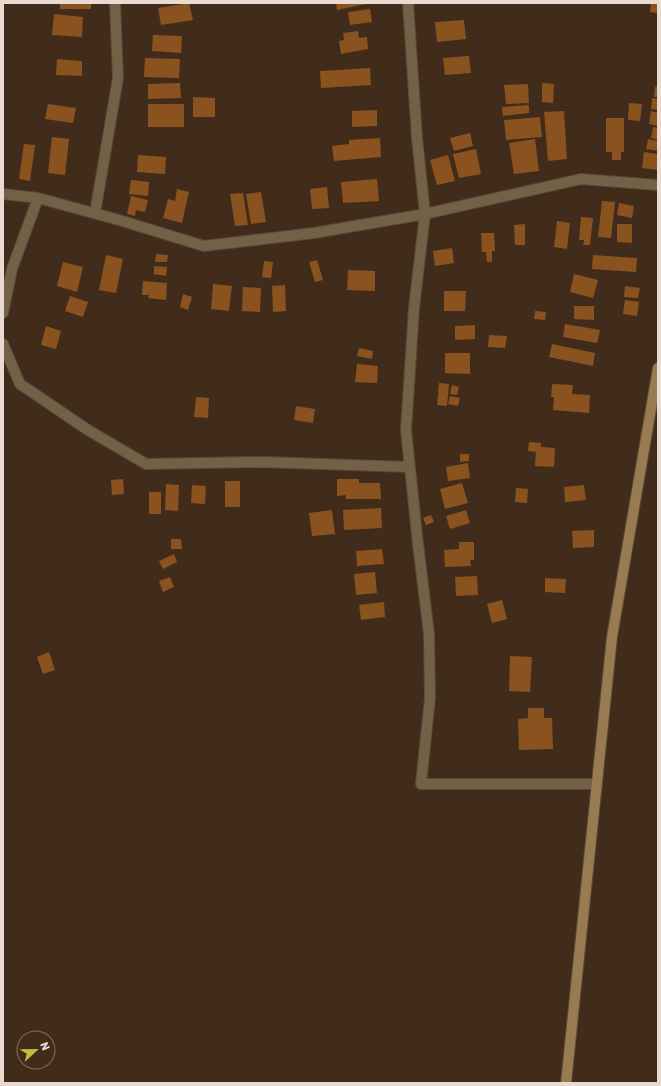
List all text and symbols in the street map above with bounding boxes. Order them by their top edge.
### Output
north arrow [16,1030,56,1070]
text: N [37,1040,52,1053]

